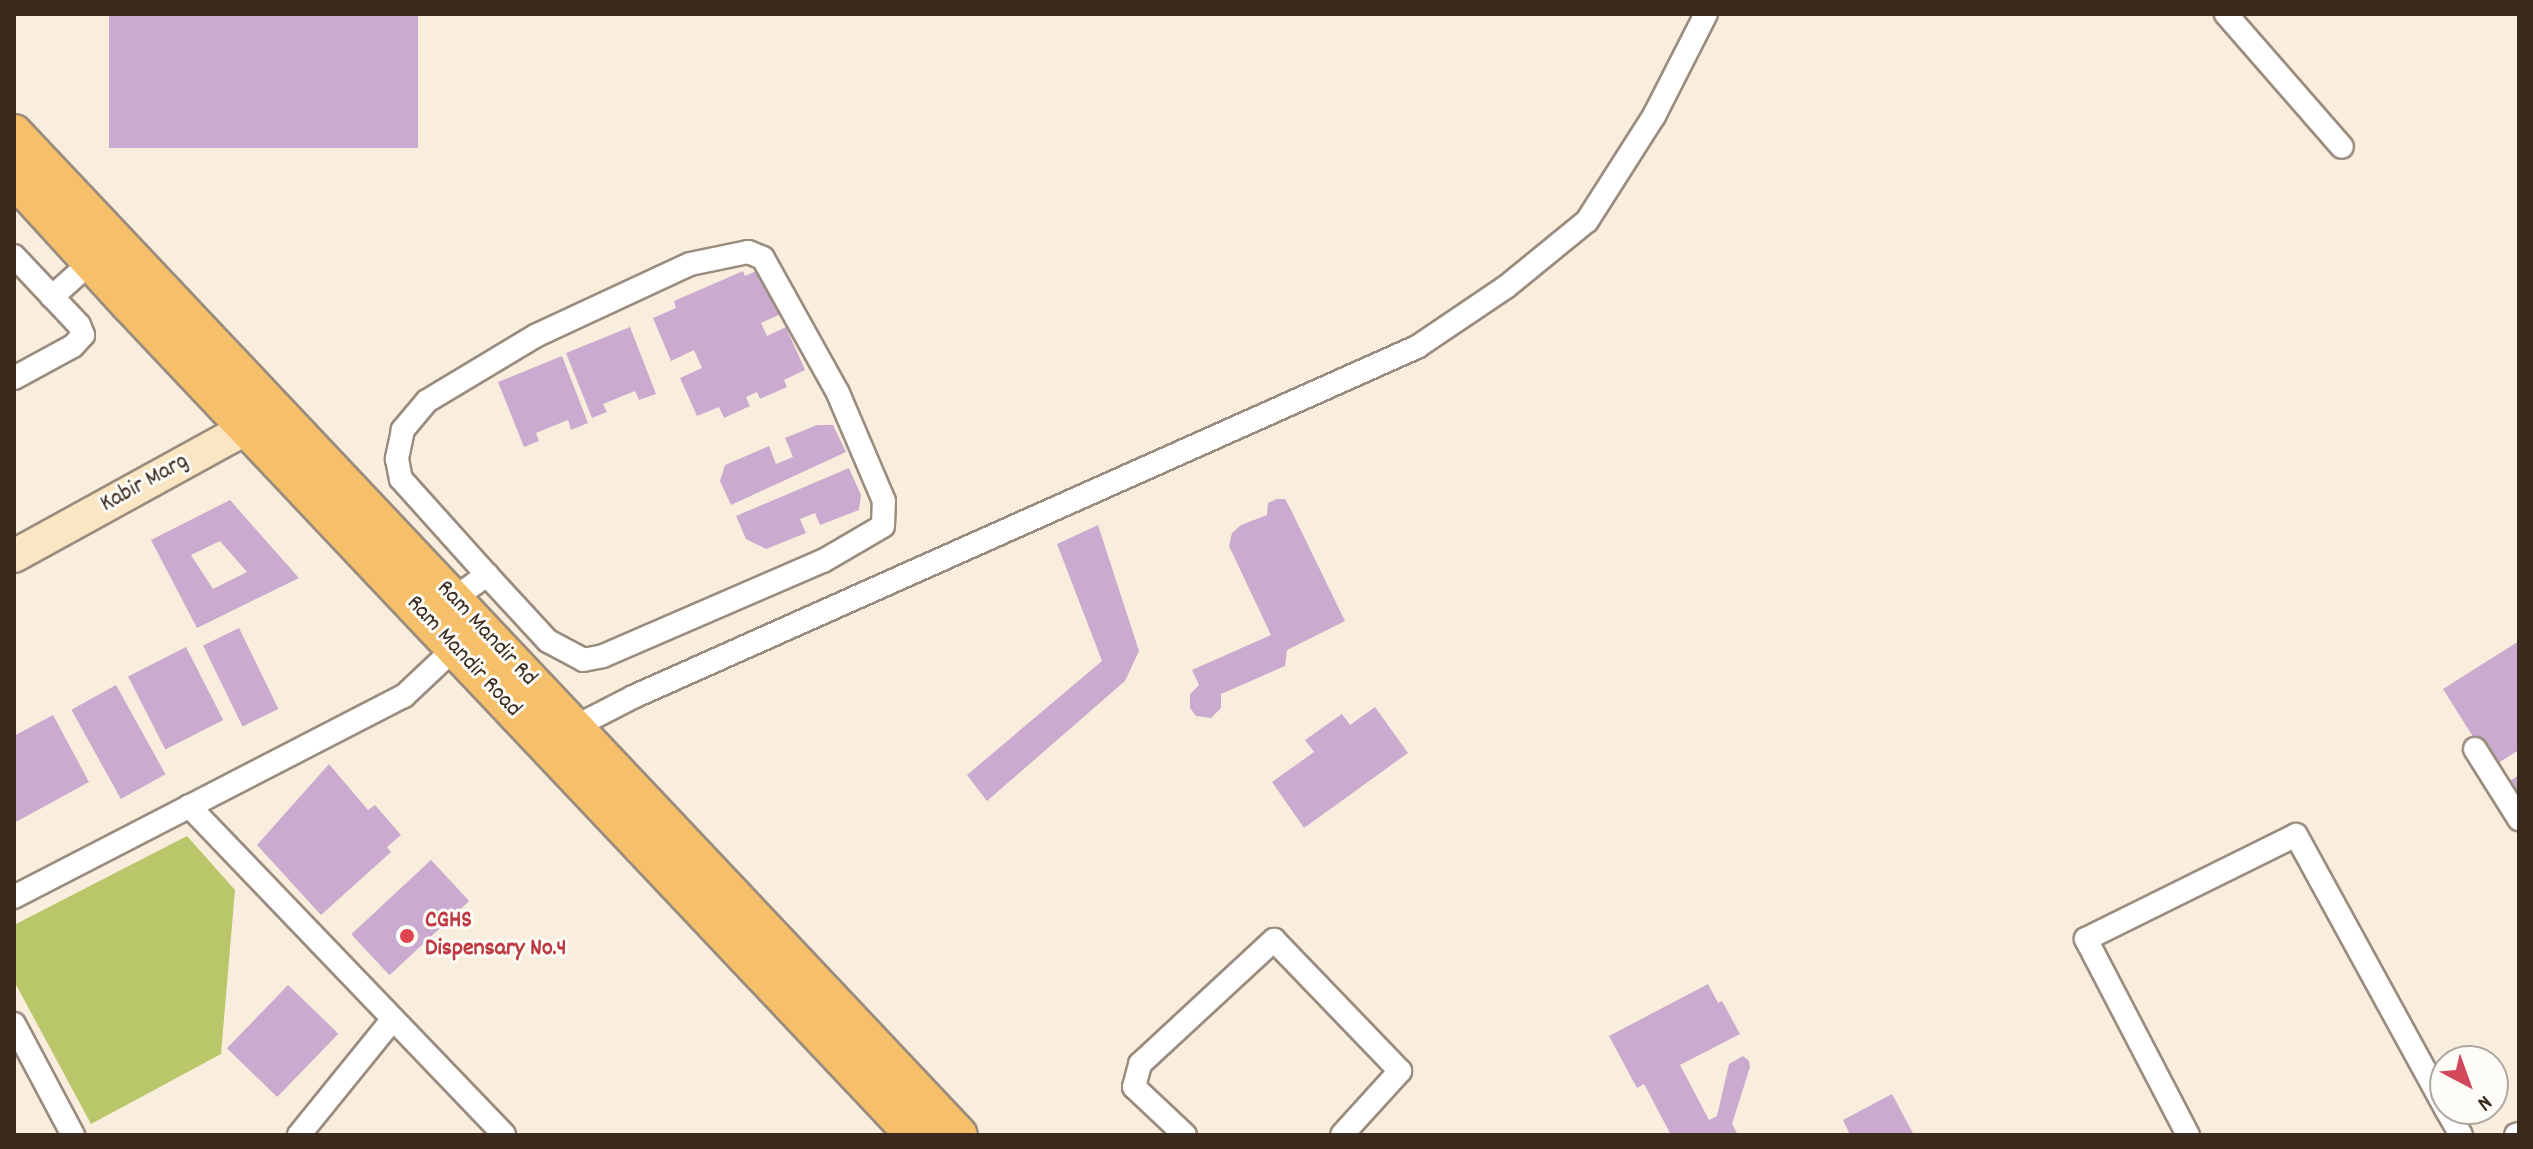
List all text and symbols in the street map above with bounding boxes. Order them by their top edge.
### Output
street label: Kabir Marg [96,448,194,520]
street label: Ram Mandir Rd [430,575,542,693]
street label: Ram Mandir Road [399,590,527,724]
place label: CGHS Dispensary No.4 [425,908,567,964]
marker: CGHS Dispensary No.4 [396,925,418,947]
north arrow [2429,1045,2509,1125]
text: N [2469,1087,2498,1117]

